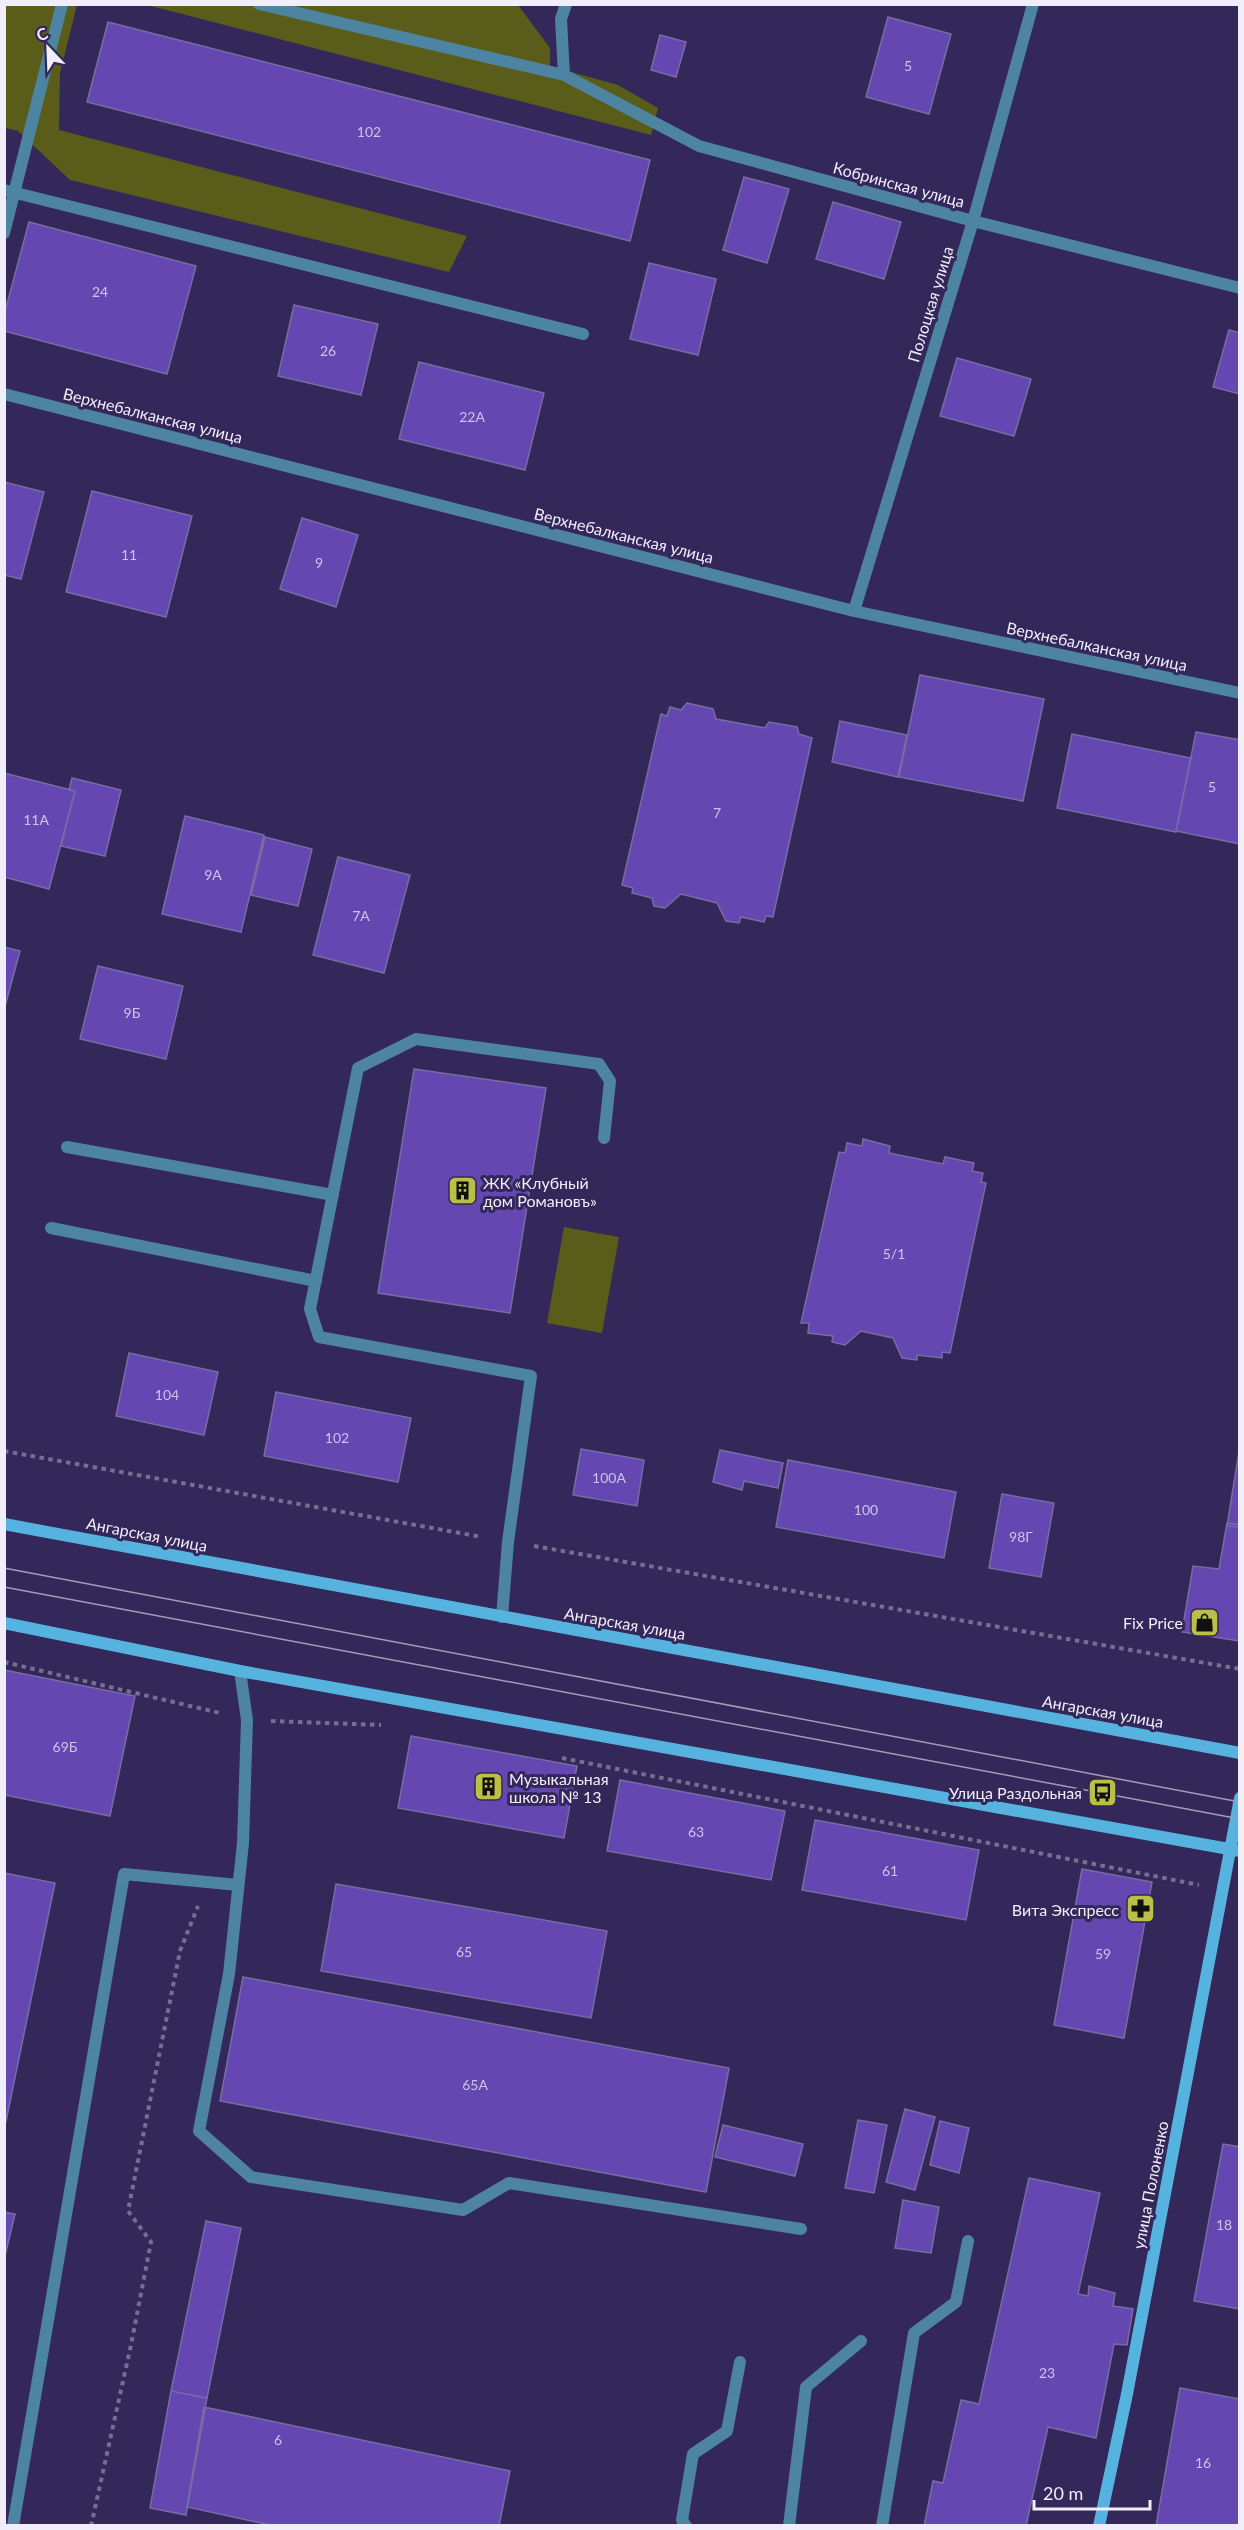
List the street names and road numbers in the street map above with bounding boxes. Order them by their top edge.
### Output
street label: Кобринская улица [831,157,967,211]
street label: Полоцкая улица [903,244,957,364]
street label: Верхнебалканская улица [61,383,245,447]
street label: Верхнебалканская улица [532,503,716,567]
street label: Верхнебалканская улица [1005,618,1189,674]
street label: Ангарская улица [85,1513,209,1555]
street label: Ангарская улица [563,1603,687,1643]
street label: Ангарская улица [1041,1691,1165,1731]
street label: улица Полоненко [1128,2119,1172,2251]

